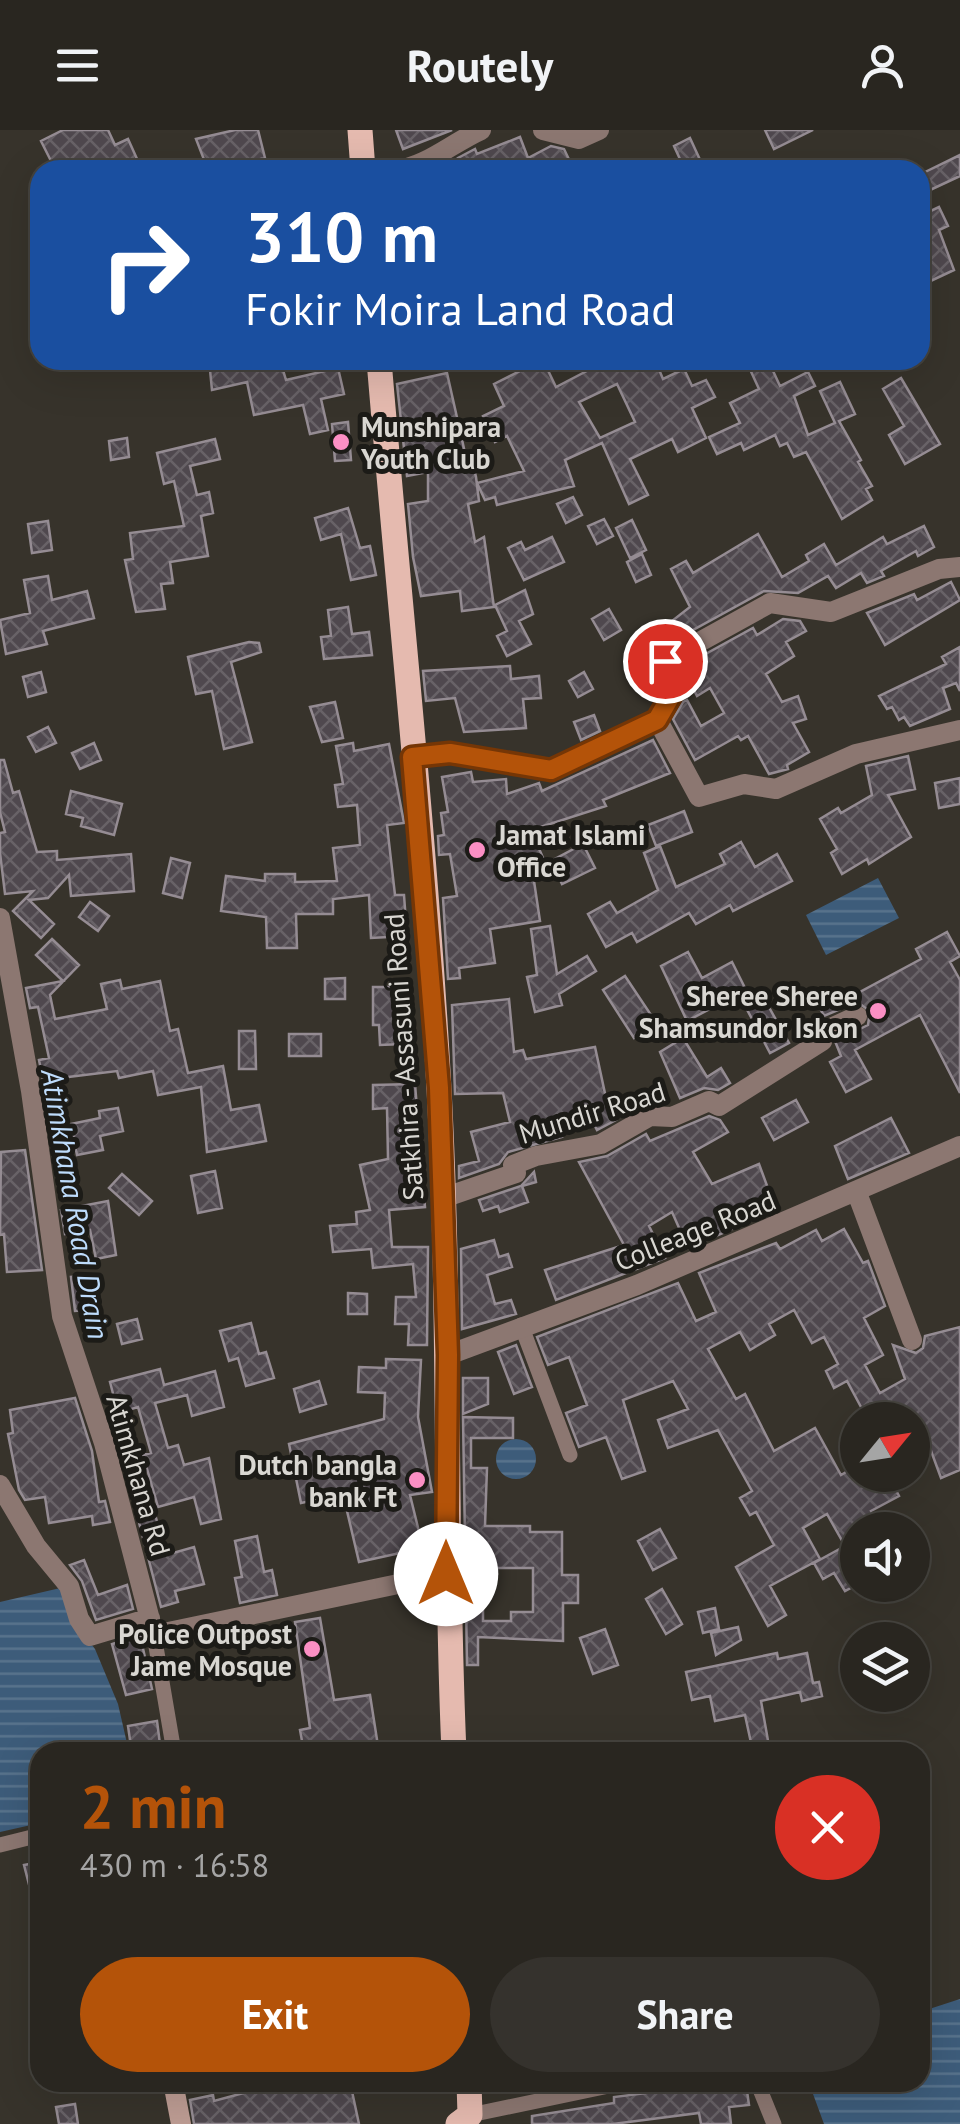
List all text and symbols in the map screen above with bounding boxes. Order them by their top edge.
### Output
text: Routely [407,36,553,94]
icon: menu [50,38,105,93]
icon: person [855,38,910,93]
text: 310 m [245,191,438,281]
icon: right [80,200,210,330]
text: Fokir Moira Land Road [245,279,676,337]
place label: Munshipara Youth Club [360,408,501,477]
marker: Munshipara Youth Club [330,431,352,453]
pin [623,619,708,704]
icon: arrive [638,634,693,689]
place label: Jamat Islami Office [496,816,646,885]
marker: Jamat Islami Office [466,839,488,861]
street label: Satkhira - Assasuni Road [375,912,431,1202]
place label: Sheree Sheree Shamsundor Iskon [639,977,858,1046]
marker: Sheree Sheree Shamsundor Iskon [867,1000,889,1022]
water label: Atimkhana Road Drain [33,1065,119,1342]
street label: Mundir Road [514,1072,670,1152]
street label: Colleage Road [609,1181,781,1279]
street label: Atimkhana Rd [98,1390,180,1560]
north arrow [840,1402,930,1492]
map controls [840,1402,930,1712]
place label: Dutch bangla bank Ft [238,1446,397,1515]
marker: Dutch bangla bank Ft [406,1469,428,1491]
button: sound [840,1512,930,1602]
position arrow [394,1522,498,1626]
place label: Police Outpost Jame Mosque [118,1615,292,1684]
button: layers [840,1622,930,1712]
marker: Police Outpost Jame Mosque [301,1638,323,1660]
text: 2 min [80,1767,226,1845]
button: close [775,1775,880,1880]
text: 430 m · 16:58 [80,1844,269,1886]
button: Exit [80,1957,470,2072]
button: Share [490,1957,880,2072]

